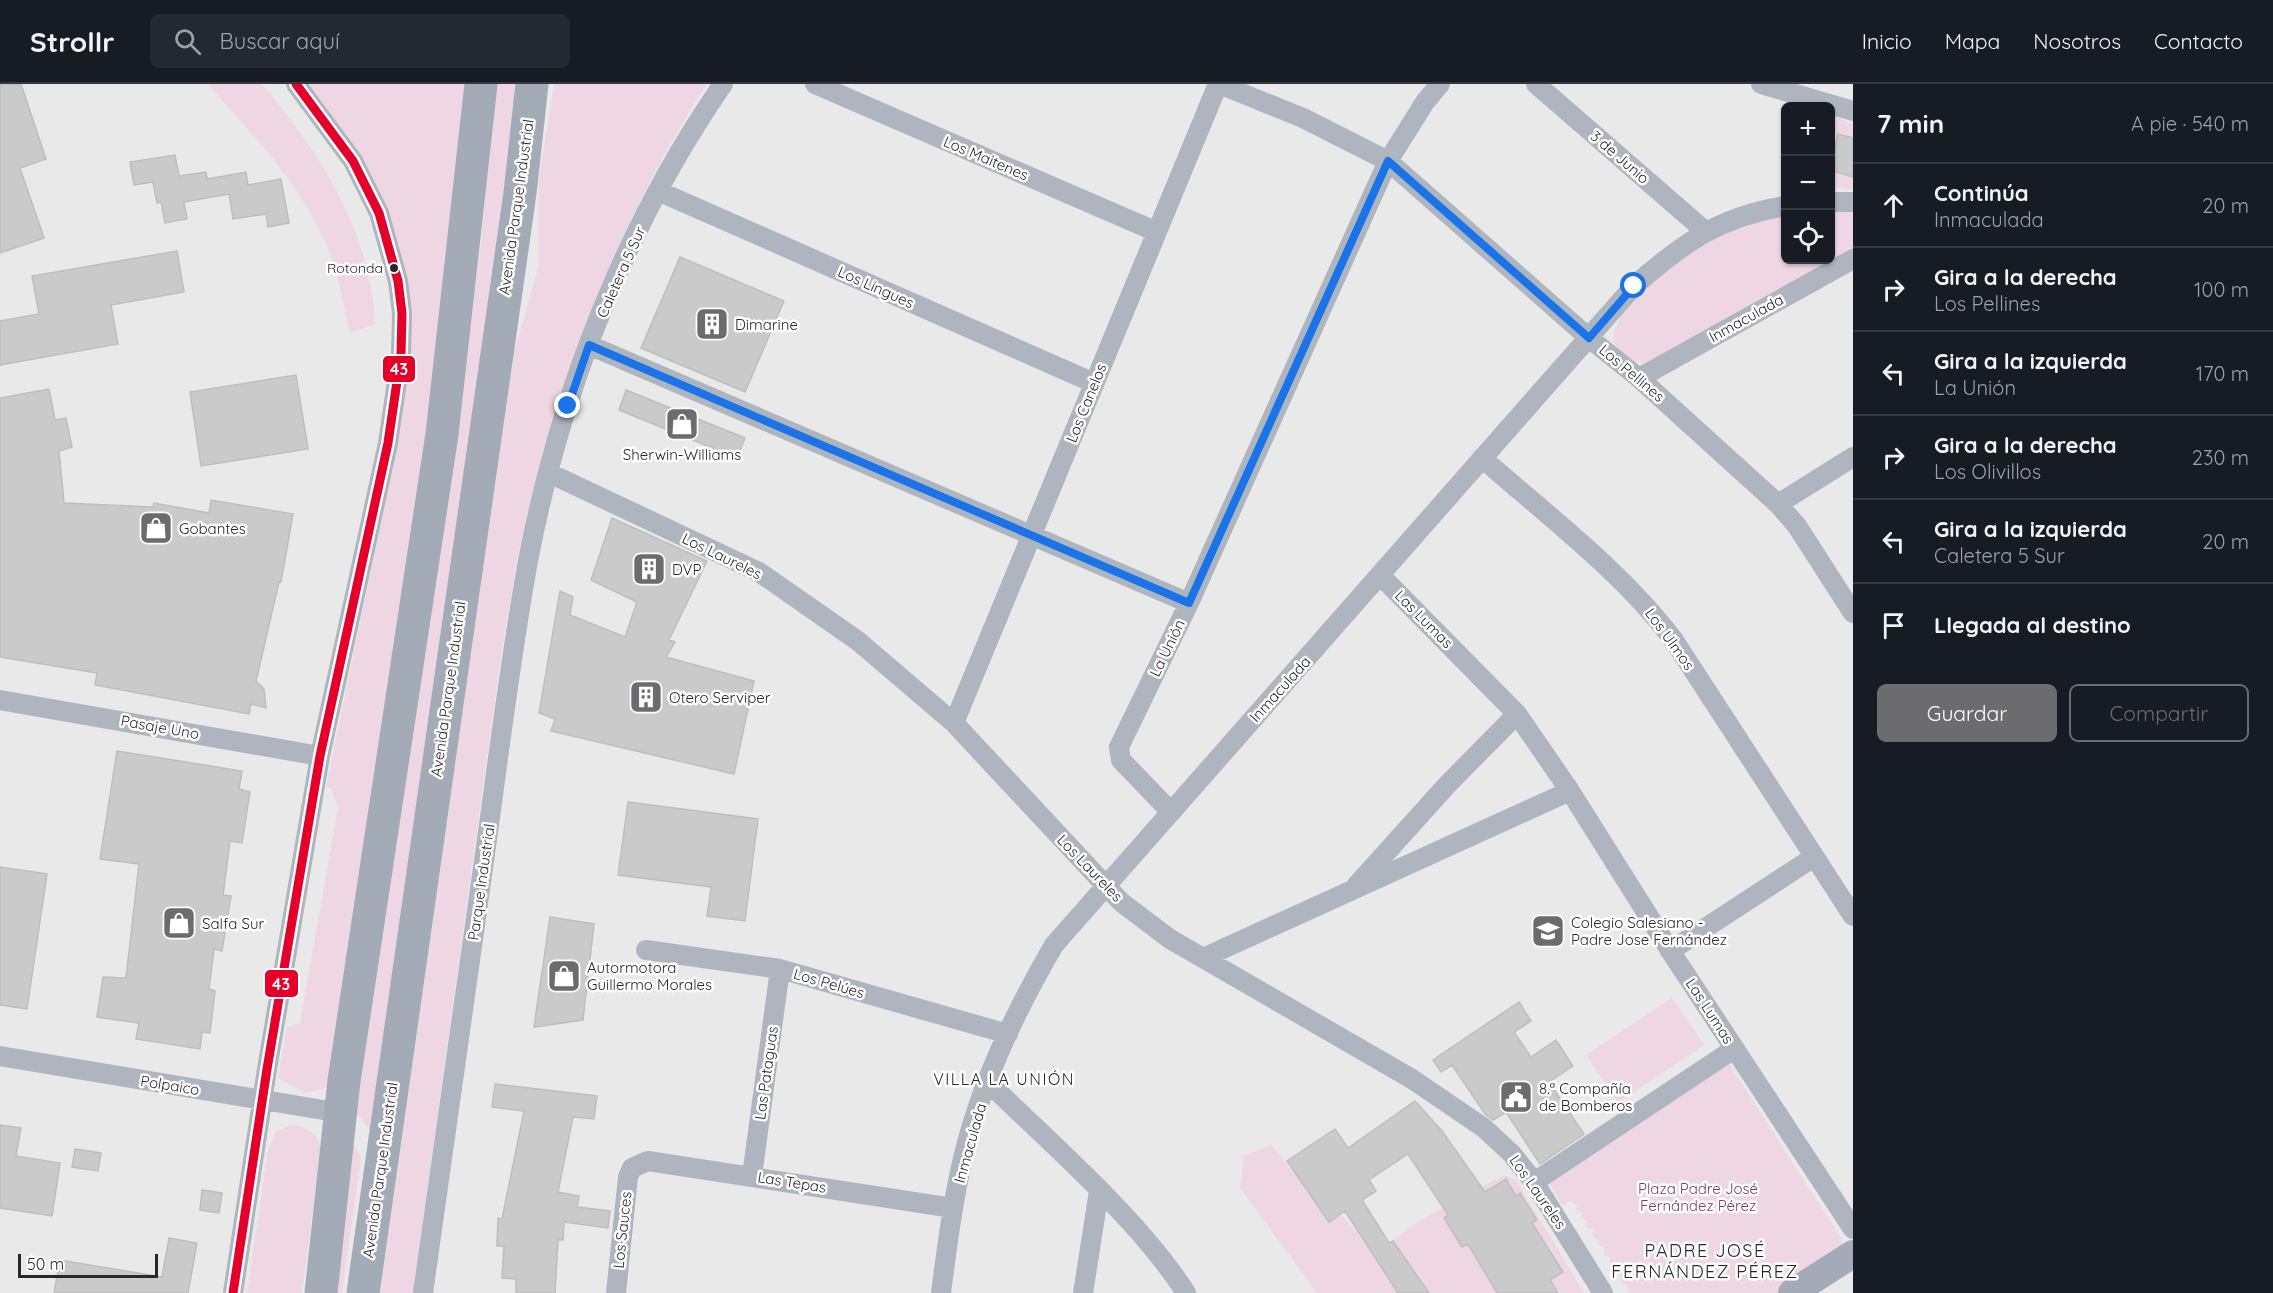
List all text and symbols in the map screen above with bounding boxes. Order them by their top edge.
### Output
search box [150,14,570,68]
text: Strollr [30,24,114,59]
icon: search [171,25,204,58]
text: Buscar aquí [219,27,340,55]
text: Inicio [1862,28,1912,54]
text: Mapa [1945,28,2000,54]
text: Nosotros [2033,28,2121,54]
text: Contacto [2154,28,2243,54]
map controls [1781,102,1835,264]
button: + [1781,102,1835,156]
text: 7 min [1877,107,1944,140]
text: A pie · 540 m [2131,111,2249,136]
street label: Avenida Parque Industrial [494,118,538,296]
street label: 3 de Junio [1587,126,1653,188]
street label: Los Maitenes [941,132,1031,184]
button: − [1781,156,1835,210]
text: Continúa [1934,179,2029,207]
icon: ahead [1877,189,1910,222]
text: 20 m [2202,193,2249,218]
text: Inmaculada [1934,207,2044,232]
button: locate [1781,210,1835,264]
street label: Caletera 5 Sur [592,223,650,321]
place label: Rotonda [327,259,383,277]
marker: Rotonda [388,262,400,274]
street label: Los Lingues [835,262,917,312]
text: Gira a la derecha [1934,263,2117,291]
route start [1620,272,1646,298]
icon: right [1877,273,1910,306]
text: 100 m [2194,277,2249,302]
street label: Inmaculada [1705,290,1787,346]
text: Los Pellines [1934,291,2040,316]
building icon: Dimarine [694,306,730,342]
place label: Dimarine [735,315,798,334]
street label: Los Pellines [1595,340,1669,406]
text: Gira a la izquierda [1934,347,2127,375]
line badge: 43 [382,355,416,383]
icon: left [1877,357,1910,390]
text: 43 [390,359,408,379]
street label: Los Canelos [1062,361,1110,445]
text: 170 m [2196,361,2249,386]
text: La Unión [1934,375,2016,400]
route end [554,392,580,418]
shop icon: Sherwin-Williams [664,406,700,442]
text: Gira a la derecha [1934,431,2117,459]
icon: right [1877,441,1910,474]
place label: Sherwin-Williams [623,445,741,464]
text: 230 m [2192,445,2249,470]
text: Los Olivillos [1934,459,2041,484]
shop icon: Gobantes [138,510,174,546]
text: Gira a la izquierda [1934,515,2127,543]
place label: Gobantes [179,519,246,538]
icon: left [1877,525,1910,558]
street label: Los Laureles [679,529,765,583]
text: 20 m [2202,529,2249,554]
text: Caletera 5 Sur [1934,543,2065,568]
building icon: DVP [631,551,667,587]
place label: DVP [672,560,702,579]
street label: Las Lumas [1391,586,1457,652]
street label: Avenida Parque Industrial [426,600,470,778]
street label: Los Ulmos [1641,604,1699,674]
icon: arrive [1877,609,1910,642]
text: Llegada al destino [1934,611,2131,639]
street label: La Unión [1145,616,1189,680]
street label: Inmaculada [1245,652,1315,726]
building icon: Otero Serviper [628,679,664,715]
button: Guardar [1877,684,2057,742]
button: Compartir [2069,684,2249,742]
place label: Otero Serviper [669,688,771,707]
street label: Pasaje Uno [119,711,201,743]
street label: Parque Industrial [463,822,499,942]
street label: Los Laureles [1053,830,1127,906]
shop icon: Salfa Sur [161,905,197,941]
school or university icon: Colegio Salesiano - Padre Jose Fernández [1530,913,1566,949]
place label: Colegio Salesiano - Padre Jose Fernández [1571,913,1727,949]
place label: Salfa Sur [202,914,265,933]
shop icon: Autormotora Guillermo Morales [546,958,582,994]
place label: Autormotora Guillermo Morales [587,958,712,994]
street label: Los Pelúes [791,964,867,1002]
line badge: 43 [264,969,299,998]
text: 43 [272,974,290,994]
street label: Las Lumas [1682,975,1738,1047]
street label: Las Pataguas [750,1025,782,1121]
district label: VILLA LA UNIÓN [933,1069,1075,1089]
street label: Polpaico [139,1071,201,1099]
public building icon: 8.ª Compañía de Bomberos [1498,1079,1534,1115]
place label: 8.ª Compañía de Bomberos [1539,1079,1632,1115]
street label: Avenida Parque Industrial [358,1081,402,1259]
street label: Inmaculada [950,1101,990,1185]
street label: Los Laureles [1505,1151,1571,1233]
street label: Las Tepas [756,1167,828,1197]
park label: Plaza Padre José Fernández Pérez [1638,1179,1758,1215]
street label: Los Sauces [609,1191,635,1269]
district label: PADRE JOSÉ FERNÁNDEZ PÉREZ [1611,1239,1799,1283]
scale bar [18,1251,158,1278]
text: 50 m [27,1254,64,1274]

